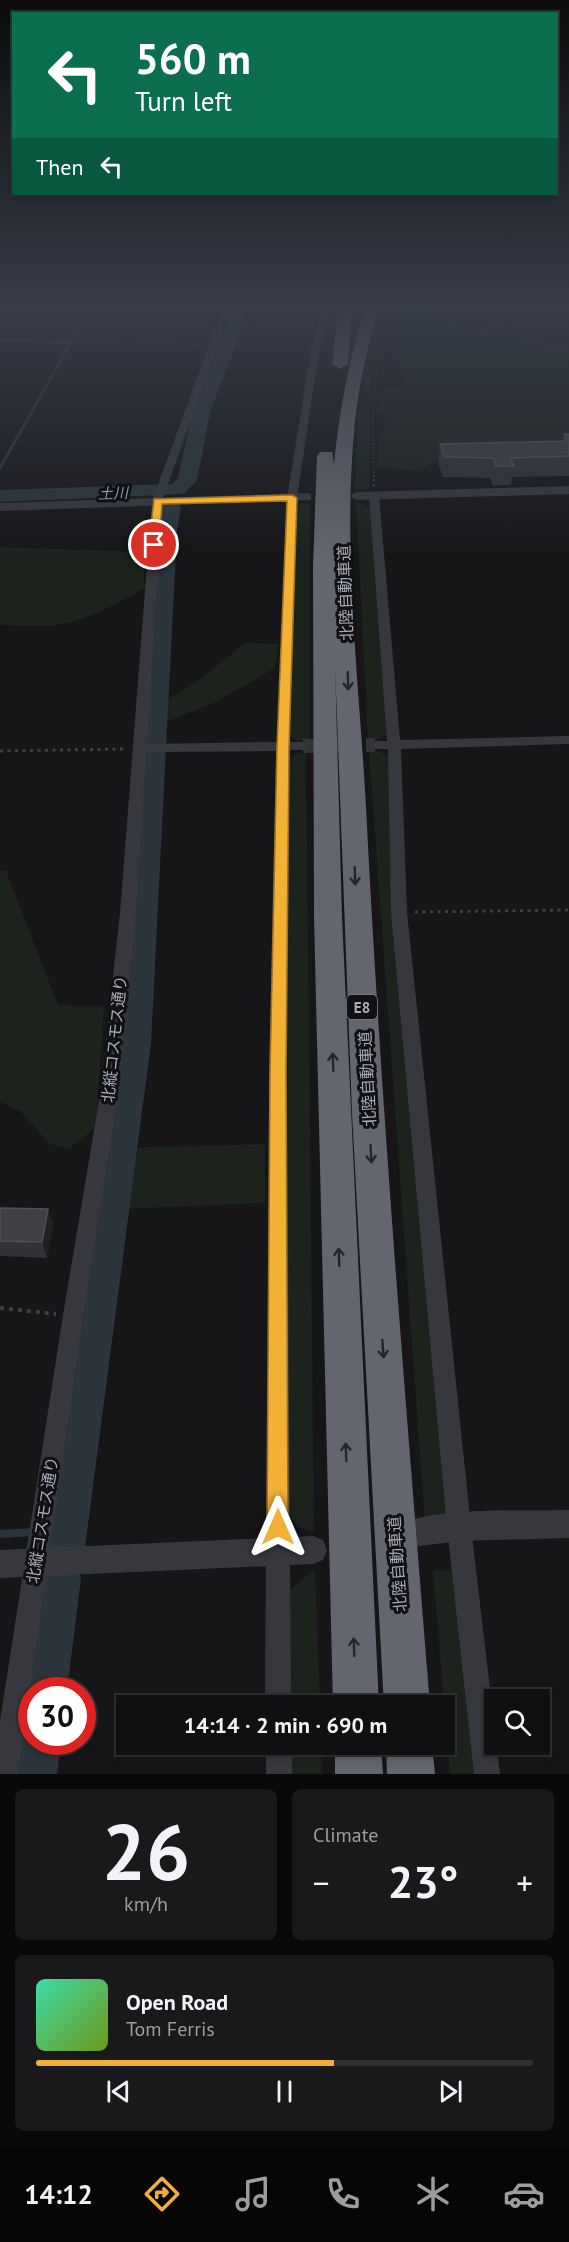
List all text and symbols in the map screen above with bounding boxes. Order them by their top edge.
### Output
text: 560 m [135,31,251,86]
icon: left [36,36,114,114]
text: Turn left [135,84,232,118]
icon: left [95,150,128,183]
text: Then [36,153,83,181]
water label: 土川 [98,483,130,503]
pin [128,519,179,570]
icon: arrive [137,528,170,561]
street label: 北陸自動車道 [333,545,357,641]
one-way arrow [343,670,354,690]
one-way arrow [350,865,361,885]
street label: 北縦コスモス通り [97,974,131,1104]
road number: E8 [347,995,377,1019]
street label: 北陸自動車道 [355,1031,379,1127]
one-way arrow [327,1053,338,1073]
one-way arrow [366,1144,377,1164]
one-way arrow [333,1248,345,1268]
one-way arrow [378,1338,389,1358]
one-way arrow [341,1443,352,1463]
street label: 北縦コスモス通り [22,1455,62,1585]
position arrow [246,1495,310,1559]
street label: 北陸自動車道 [384,1515,410,1613]
one-way arrow [348,1638,360,1658]
speed limit sign: 30 [18,1677,96,1755]
map controls [484,1689,550,1755]
button: search [484,1689,550,1755]
text: 14:14 · 2 min · 690 m [184,1711,387,1739]
text: 26 [102,1801,190,1902]
text: Climate [313,1822,379,1848]
text: 23° [388,1852,458,1910]
text: − [313,1861,330,1904]
text: + [516,1861,533,1904]
text: km/h [124,1891,168,1917]
text: Open Road [126,1988,228,2016]
text: Tom Ferris [126,2016,215,2042]
icon: previous [102,2075,135,2108]
icon: pause [268,2075,301,2108]
icon: next [434,2075,467,2108]
icon: directions [141,2173,183,2215]
icon: music [232,2173,274,2215]
icon: phone [322,2173,364,2215]
icon: climate [412,2173,454,2215]
icon: car [503,2173,545,2215]
text: 14:12 [24,2177,93,2211]

